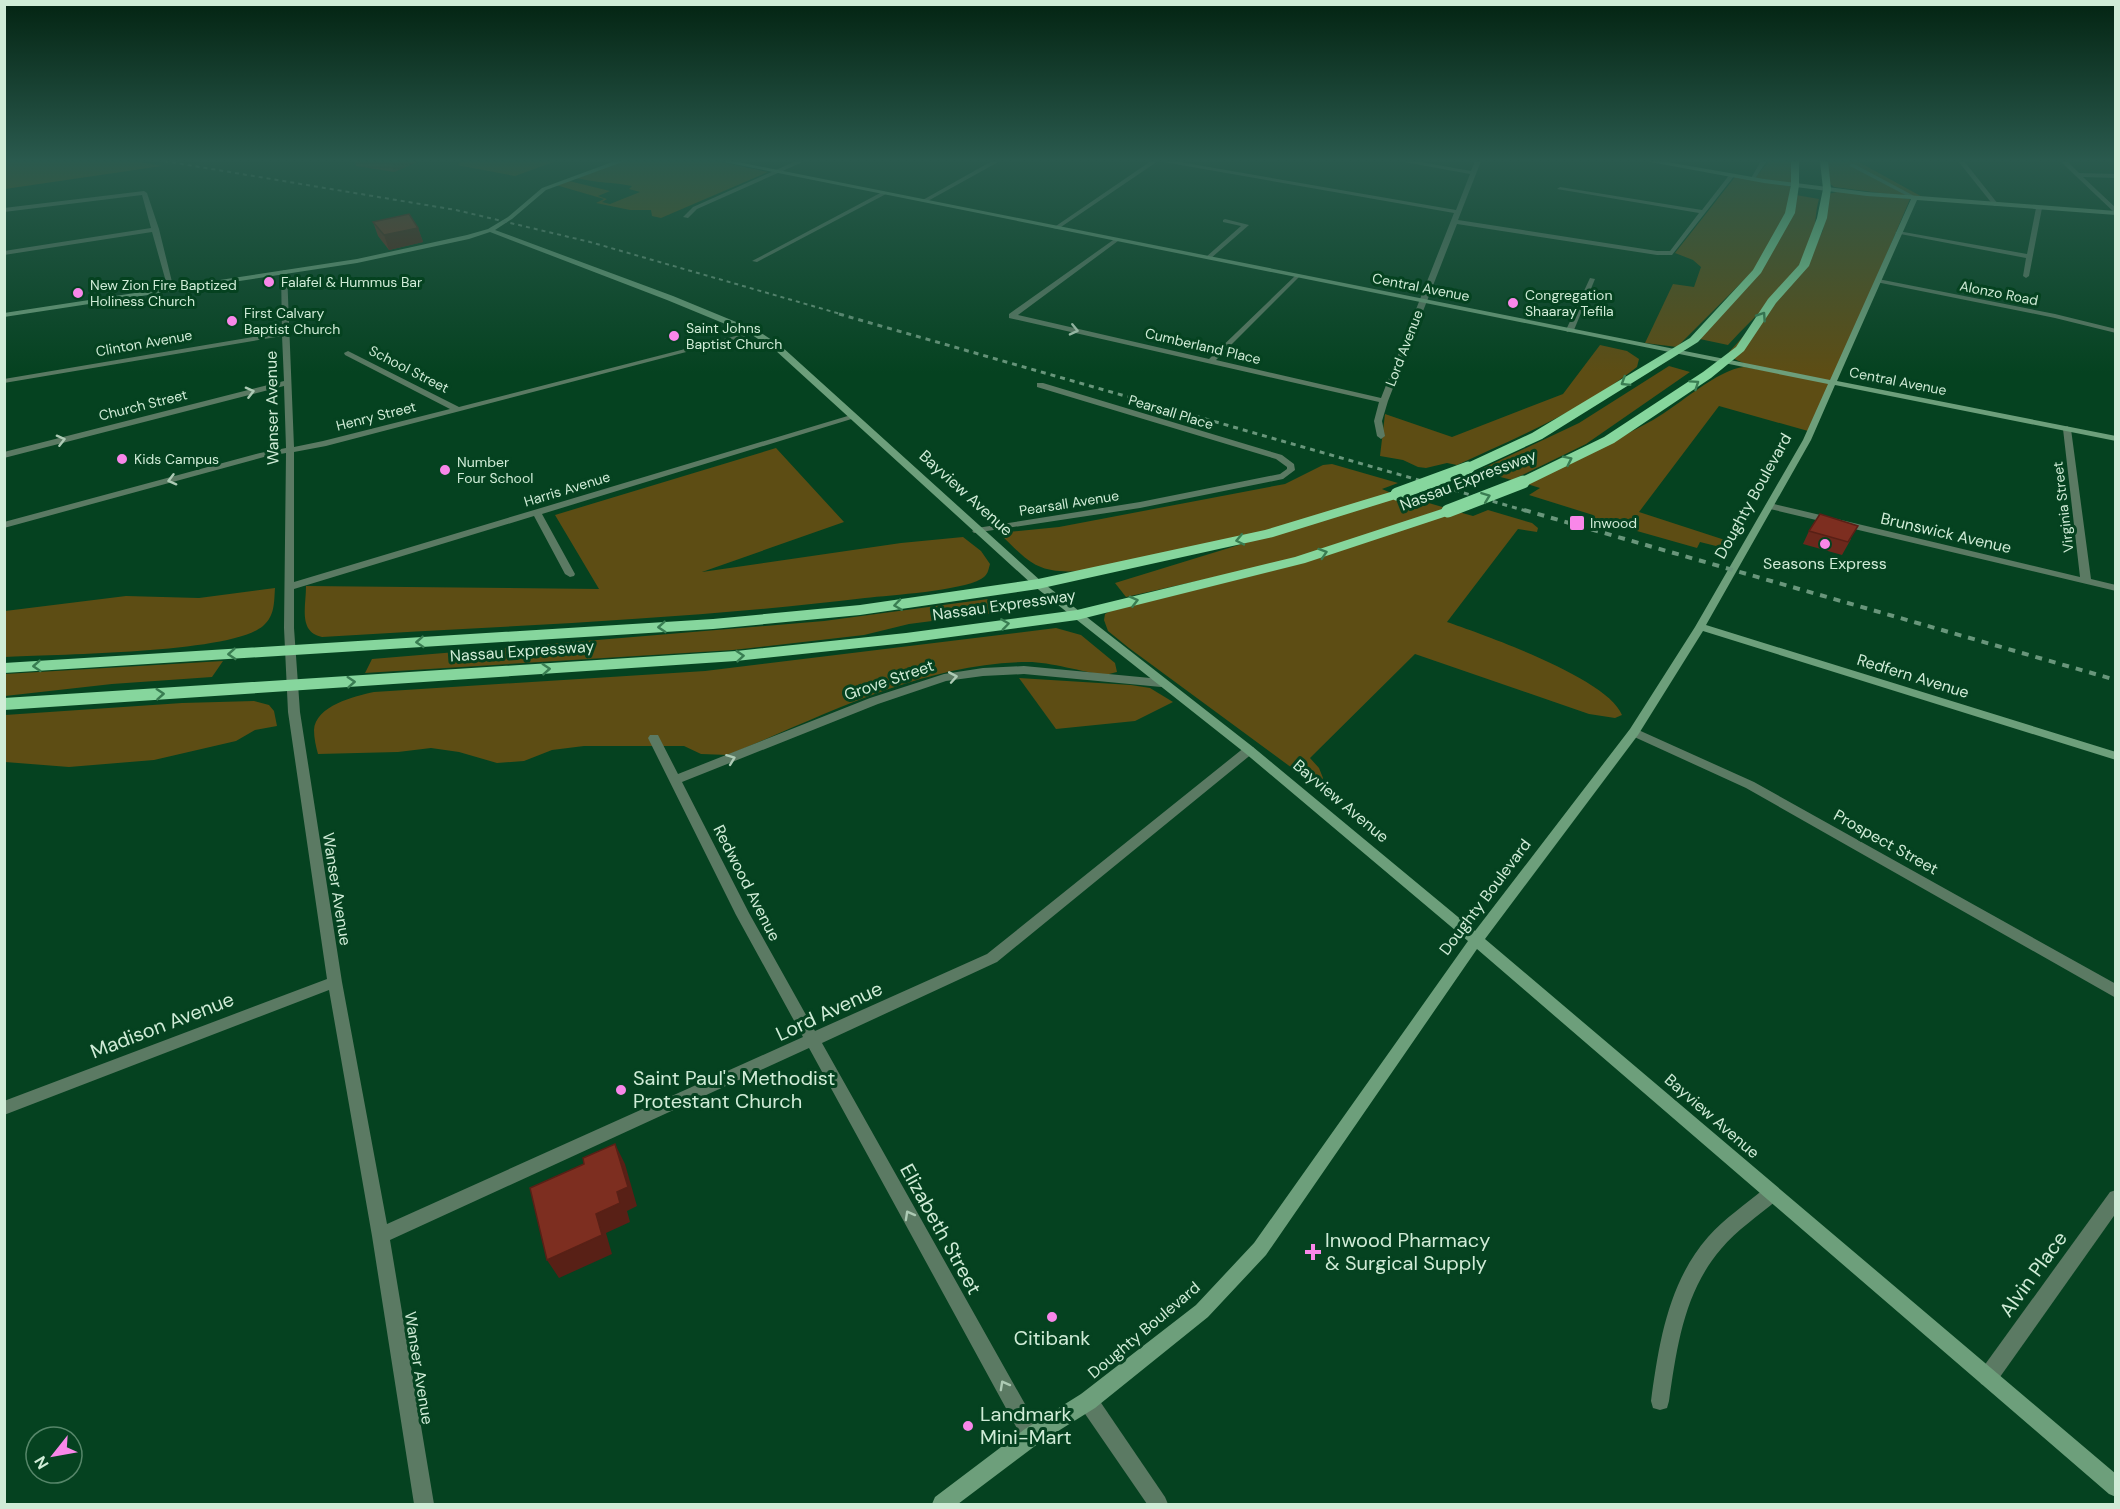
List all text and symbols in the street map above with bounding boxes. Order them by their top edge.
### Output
street label: Central Avenue [1371,269,1471,305]
place label: Falafel & Hummus Bar [281,273,422,291]
marker: Falafel & Hummus Bar [262,275,276,289]
place label: New Zion Fire Baptized Holiness Church [90,276,237,310]
street label: Alonzo Road [1958,277,2040,309]
marker: New Zion Fire Baptized Holiness Church [71,286,85,300]
place label: Congregation Shaaray Tefila [1525,286,1614,320]
marker: Congregation Shaaray Tefila [1506,296,1520,310]
place label: First Calvary Baptist Church [244,304,340,338]
street label: Lord Avenue [1381,307,1427,389]
one-way arrow [1755,312,1766,323]
marker: First Calvary Baptist Church [225,314,239,328]
place label: Saint Johns Baptist Church [686,319,782,353]
one-way arrow [1069,323,1079,336]
street label: Cumberland Place [1143,324,1263,368]
street label: Clinton Avenue [94,326,194,360]
marker: Saint Johns Baptist Church [667,329,681,343]
street label: School Street [366,341,452,397]
street label: Wanser Avenue [261,351,283,465]
street label: Central Avenue [1848,363,1948,399]
one-way arrow [1621,375,1631,387]
one-way arrow [1688,380,1699,391]
street label: Church Street [97,385,189,425]
one-way arrow [245,386,255,399]
street label: Pearsall Place [1126,391,1216,433]
street label: Henry Street [334,397,418,435]
street label: Doughty Boulevard [1710,430,1796,562]
one-way arrow [56,435,66,448]
street label: Nassau Expressway [1397,444,1539,516]
street label: Bayview Avenue [915,445,1017,541]
place label: Kids Campus [134,450,219,468]
marker: Kids Campus [115,452,129,466]
place label: Number Four School [457,453,533,487]
one-way arrow [1561,456,1572,467]
street label: Virginia Street [2049,461,2077,553]
marker: Number Four School [438,463,452,477]
street label: Harris Avenue [522,467,612,511]
one-way arrow [167,473,178,485]
street label: Pearsall Avenue [1018,486,1120,520]
one-way arrow [1480,491,1491,504]
street label: Brunswick Avenue [1879,508,2013,558]
marker: Inwood [1568,514,1586,532]
place label: Inwood [1590,514,1637,532]
one-way arrow [1235,533,1245,546]
marker: Seasons Express [1818,537,1832,551]
one-way arrow [1317,547,1328,560]
place label: Seasons Express [1763,553,1887,574]
street label: Nassau Expressway [931,585,1077,625]
one-way arrow [1129,595,1139,608]
one-way arrow [893,599,902,611]
one-way arrow [1001,618,1010,630]
one-way arrow [657,620,666,633]
one-way arrow [416,635,425,648]
street label: Nassau Expressway [449,635,595,667]
one-way arrow [227,647,236,660]
street label: Redfern Avenue [1854,649,1972,703]
one-way arrow [736,650,745,663]
street label: Grove Street [841,655,937,705]
one-way arrow [33,659,42,672]
one-way arrow [541,663,550,676]
one-way arrow [947,671,957,684]
one-way arrow [347,675,356,688]
one-way arrow [156,688,165,701]
one-way arrow [725,754,736,767]
street label: Bayview Avenue [1289,755,1393,847]
street label: Prospect Street [1830,805,1942,879]
street label: Redwood Avenue [709,821,785,945]
street label: Wanser Avenue [318,831,356,947]
street label: Doughty Boulevard [1434,835,1536,959]
street label: Lord Avenue [771,975,887,1047]
street label: Madison Avenue [87,986,237,1064]
place label: Saint Paul's Methodist Protestant Church [633,1065,835,1114]
street label: Bayview Avenue [1660,1069,1764,1163]
marker: Saint Paul's Methodist Protestant Church [614,1083,628,1097]
street label: Elizabeth Street [894,1159,988,1299]
one-way arrow [905,1210,916,1221]
street label: Alvin Place [1993,1226,2073,1322]
place label: Inwood Pharmacy & Surgical Supply [1325,1227,1490,1276]
marker: Inwood Pharmacy & Surgical Supply [1306,1245,1320,1259]
street label: Doughty Boulevard [1084,1277,1204,1383]
street label: Wanser Avenue [400,1310,438,1426]
marker: Citibank [1045,1310,1059,1324]
place label: Citibank [1014,1325,1090,1351]
one-way arrow [1000,1381,1011,1391]
place label: Landmark Mini-Mart [980,1401,1072,1450]
marker: Landmark Mini-Mart [961,1419,975,1433]
north arrow [24,1425,84,1485]
text: N [30,1452,54,1473]

